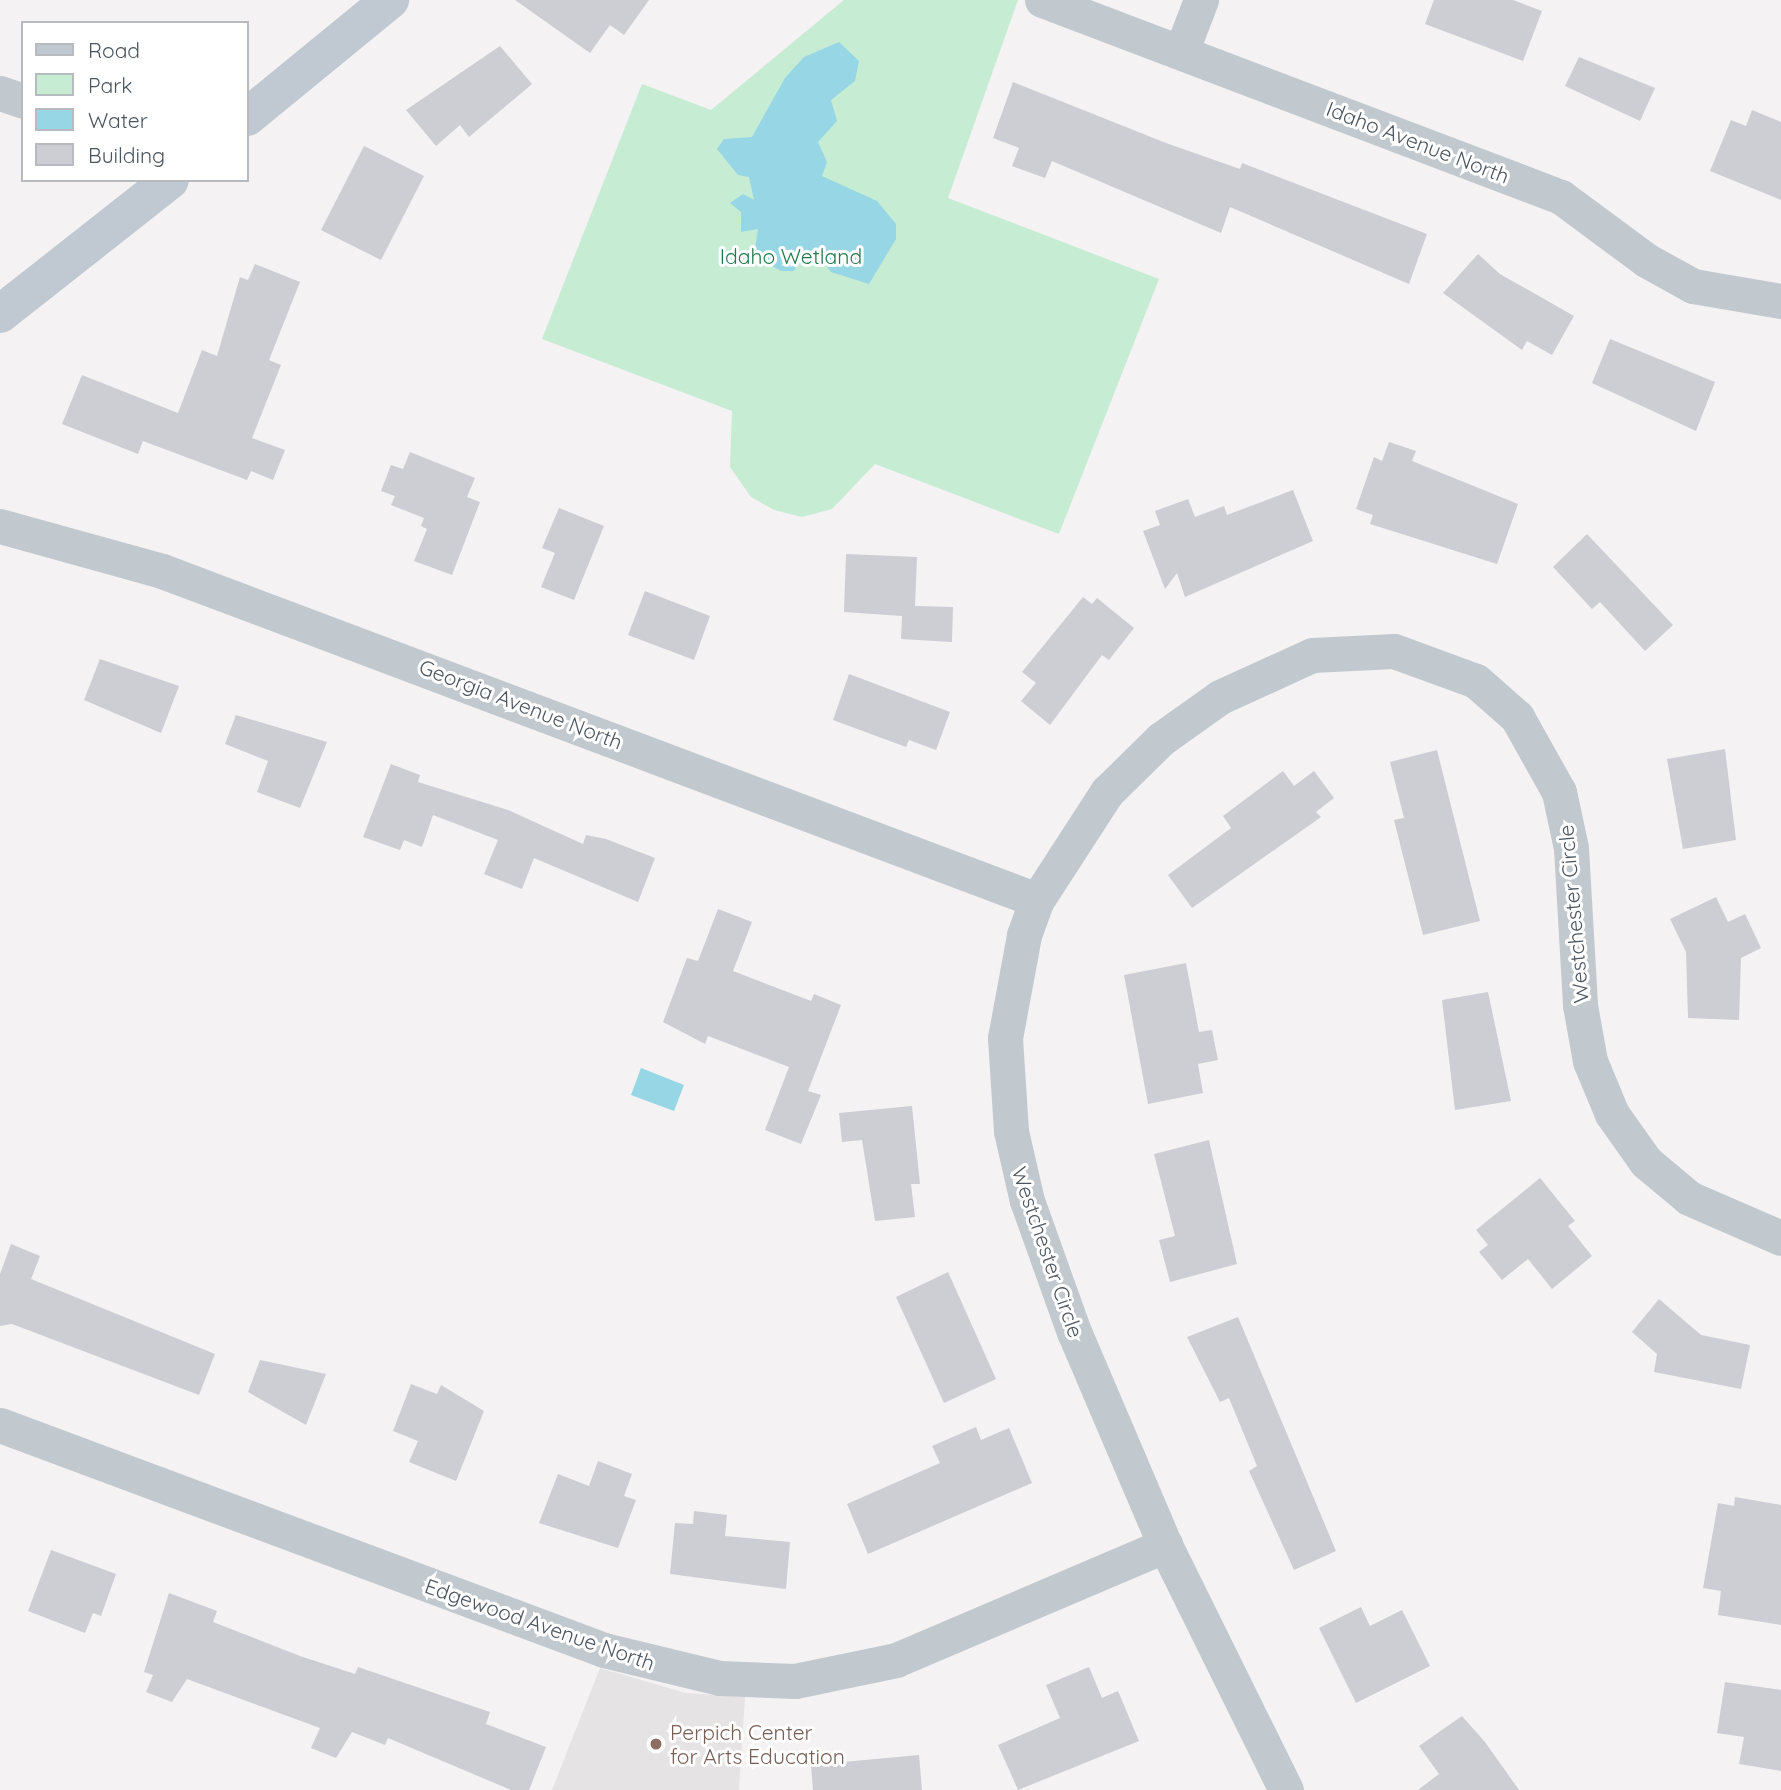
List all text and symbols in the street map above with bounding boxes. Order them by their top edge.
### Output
legend [21,21,248,182]
text: Road [88,37,140,63]
text: Park [88,72,132,98]
street label: Idaho Avenue North [1323,96,1513,188]
text: Water [88,107,148,133]
text: Building [88,142,165,168]
park label: Idaho Wetland [720,243,862,269]
street label: Georgia Avenue North [416,654,626,754]
street label: Westchester Circle [1553,824,1593,1004]
street label: Westchester Circle [1007,1163,1089,1341]
street label: Edgewood Avenue North [422,1573,658,1675]
place label: Perpich Center for Arts Education [670,1719,845,1769]
marker: Perpich Center for Arts Education [648,1736,664,1752]

